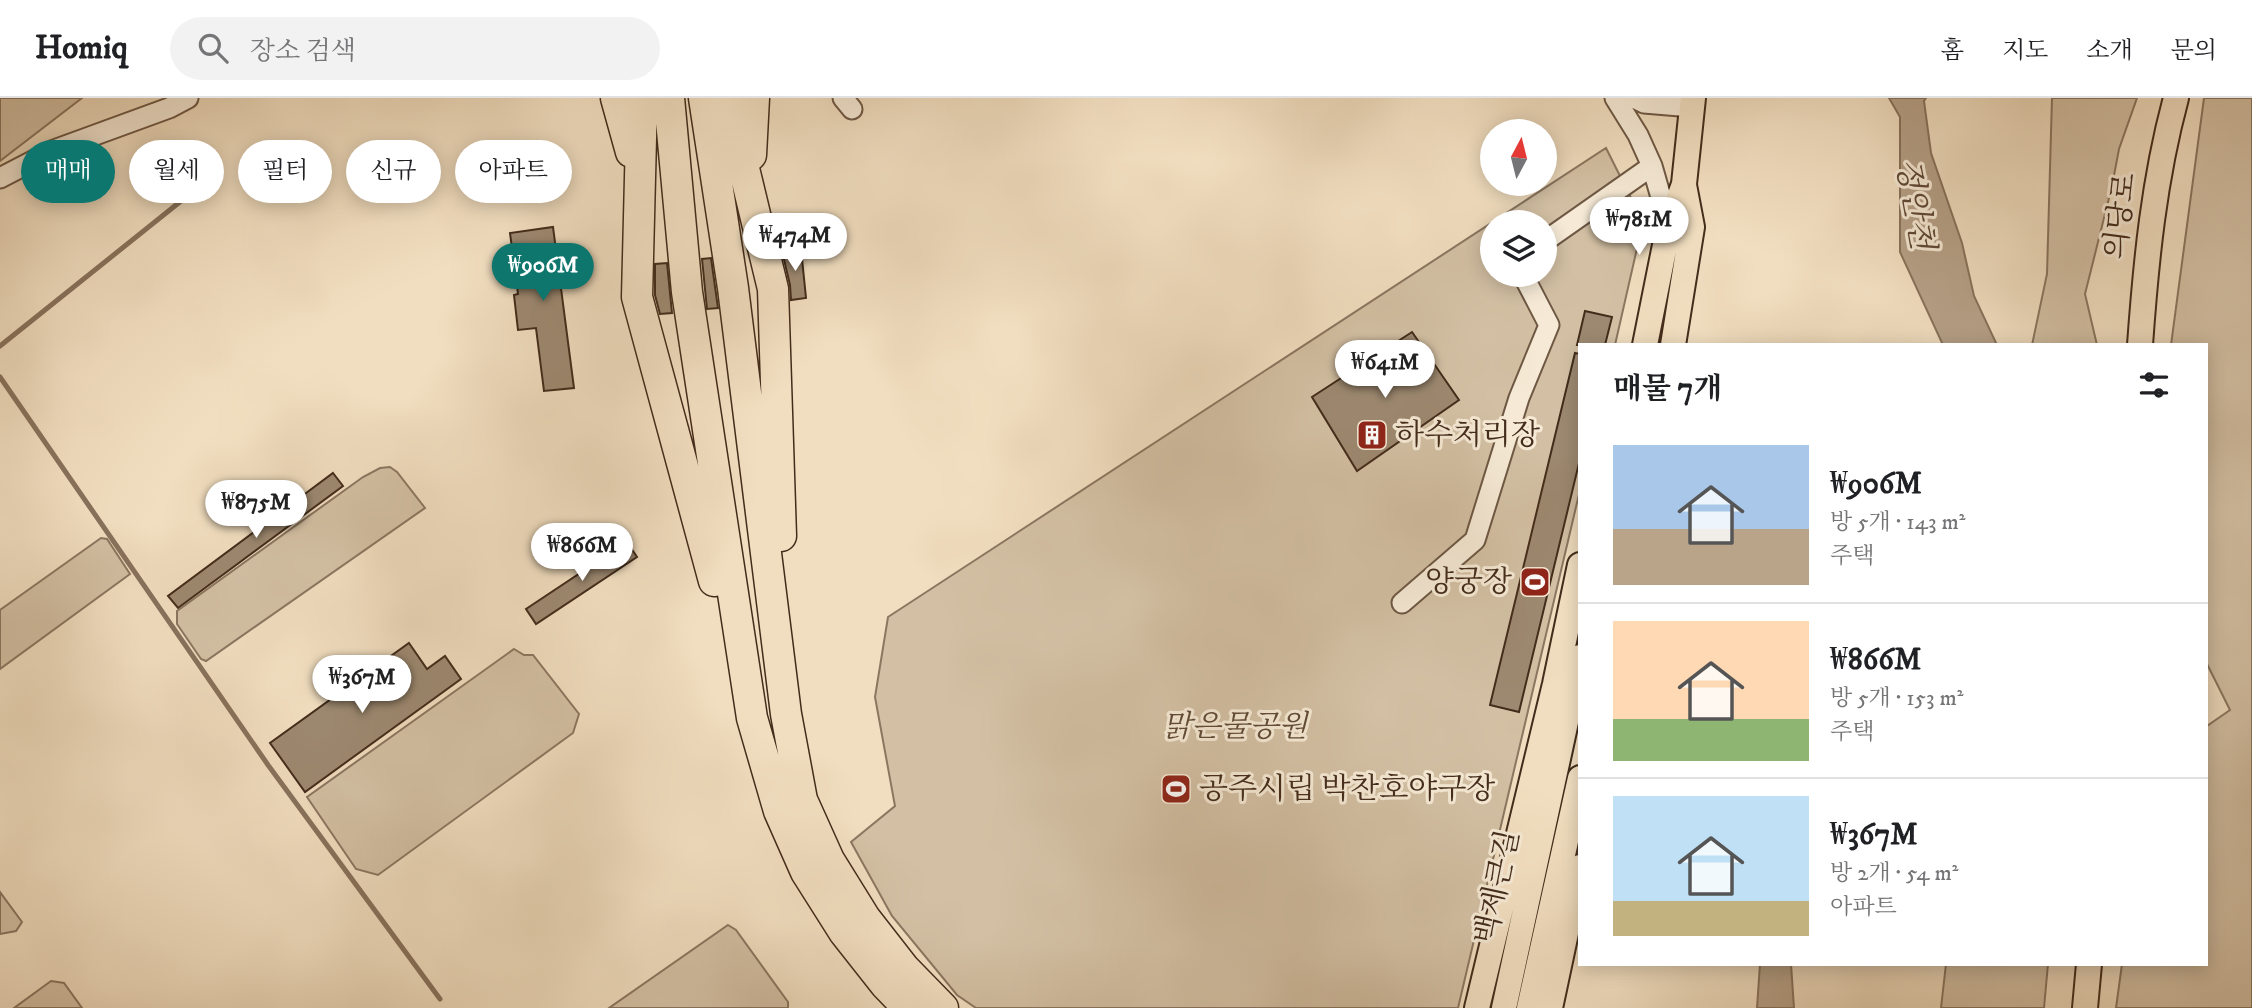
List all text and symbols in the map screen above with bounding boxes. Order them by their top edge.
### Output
search box [170,17,660,80]
text: Homiq [35,28,128,69]
icon: search [194,29,232,67]
text: 장소 검색 [250,35,356,68]
text: 홈 [1941,36,1964,66]
text: 지도 [2002,36,2048,66]
text: 소개 [2086,36,2133,66]
text: 문의 [2171,36,2217,66]
north arrow [1480,119,1558,196]
map controls [1480,119,1557,287]
chip: 매매 [21,140,115,203]
chip: 월세 [129,140,224,203]
chip: 필터 [238,140,332,203]
chip: 신규 [346,140,441,203]
chip: 아파트 [455,140,572,203]
water label: 정안천 [1886,155,1942,255]
street label: 의당로 [2097,171,2145,261]
pin: ₩781M [1590,198,1688,257]
text: ₩781M [1606,205,1672,234]
button: layers [1480,210,1557,287]
pin: ₩474M [746,214,844,273]
text: ₩474M [759,221,831,250]
pin: ₩906M [494,244,592,303]
text: ₩906M [508,251,578,280]
pin: ₩641M [1336,341,1434,400]
text: ₩641M [1351,348,1419,377]
icon: filters [2135,366,2173,404]
text: 매물 7개 [1613,371,1722,408]
place label: 하수처리장 [1395,417,1540,454]
building icon: 하수처리장 [1355,418,1389,452]
text: ₩906M [1830,466,1922,503]
icon: home [1669,473,1753,557]
pin: ₩875M [207,480,305,540]
text: ₩875M [221,488,291,517]
text: 방 5개 · 143 m² [1830,508,1965,537]
pin: ₩866M [533,524,631,583]
text: ₩866M [547,531,617,560]
text: 주택 [1830,542,1874,571]
place label: 양궁장 [1425,564,1512,601]
sports icon: 양궁장 [1518,565,1552,599]
text: ₩866M [1830,642,1921,679]
icon: home [1669,649,1753,733]
pin: ₩367M [313,656,411,715]
text: ₩367M [328,663,396,692]
text: 방 5개 · 153 m² [1830,684,1963,713]
park label: 맑은물공원 [1163,709,1309,746]
text: 주택 [1830,718,1874,747]
place label: 공주시립 박찬호야구장 [1199,771,1495,808]
sports icon: 공주시립 박찬호야구장 [1159,772,1193,806]
text: ₩367M [1830,817,1918,854]
icon: home [1669,824,1753,908]
street label: 백제큰길 [1468,826,1528,948]
text: 방 2개 · 54 m² [1830,859,1958,888]
text: 아파트 [1830,893,1897,922]

